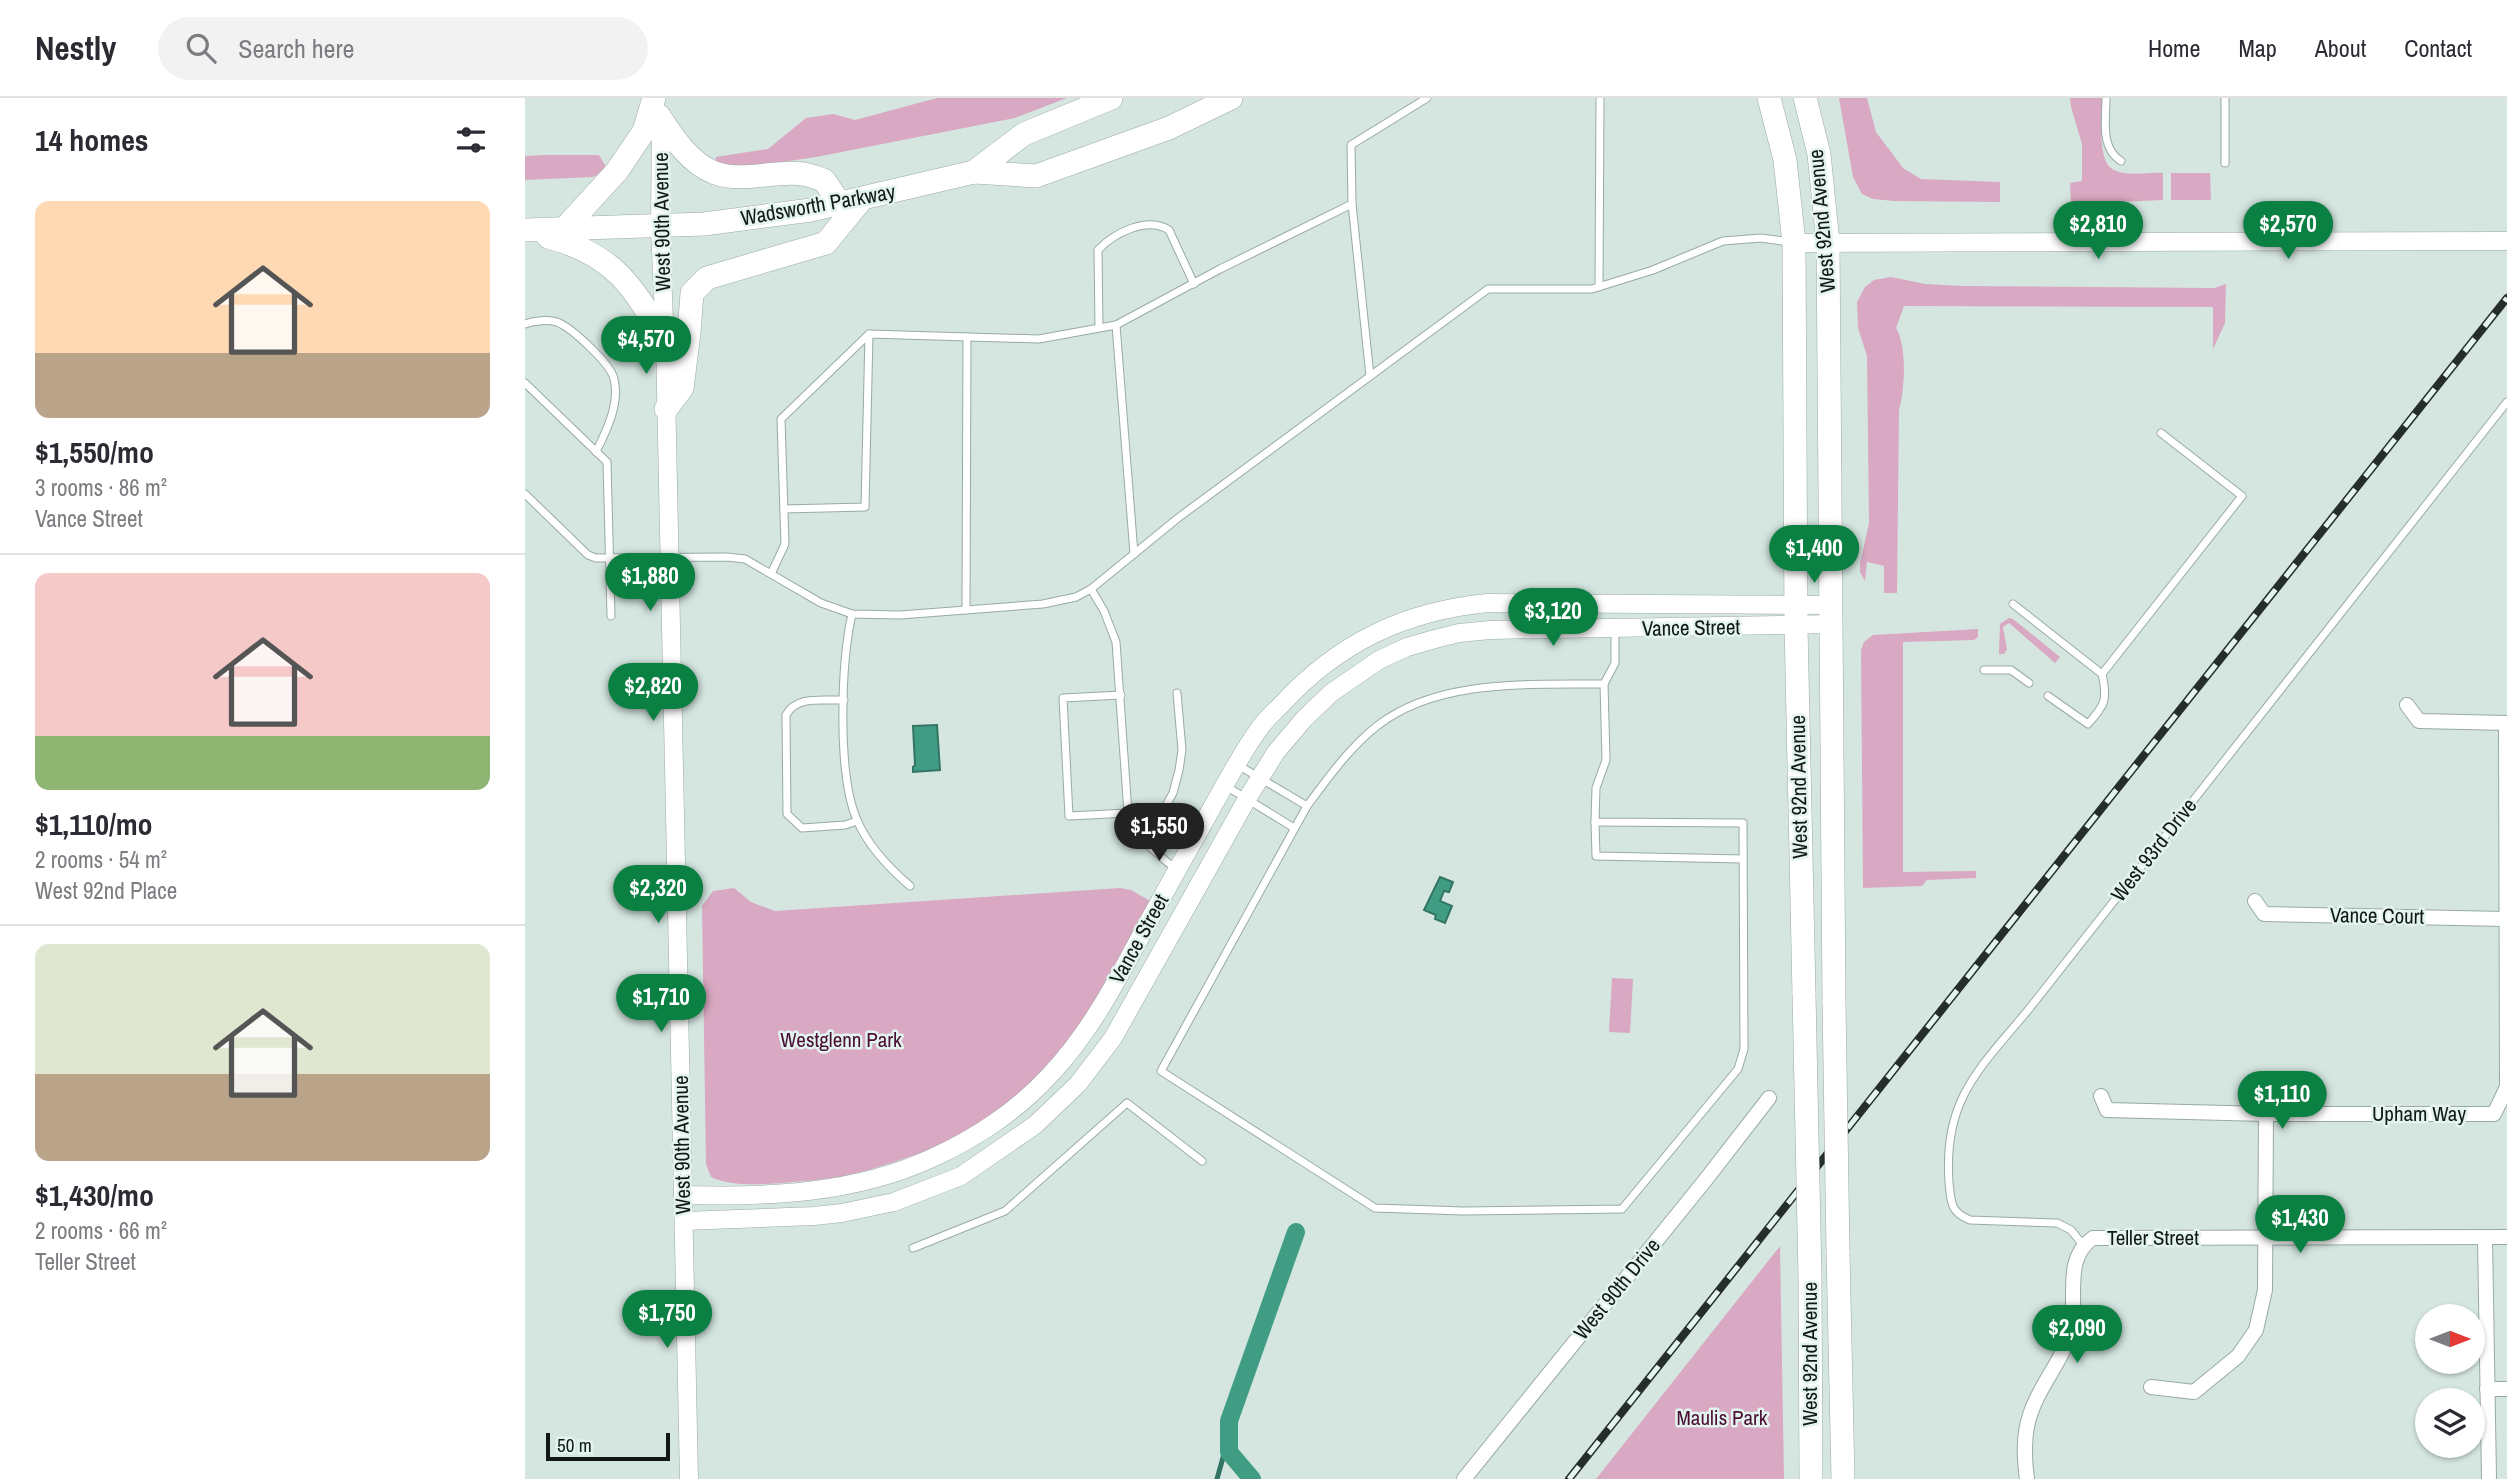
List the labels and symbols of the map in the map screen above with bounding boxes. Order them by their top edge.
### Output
street label: West 92nd Avenue [1801,148,1842,294]
street label: West 90th Avenue [646,152,677,292]
street label: Wadsworth Parkway [738,177,898,232]
pin: $2,810 [2041,202,2155,261]
pin: $2,570 [2231,202,2345,261]
pin: $4,570 [589,316,703,376]
pin: $1,400 [1757,526,1871,585]
pin: $1,880 [593,554,707,613]
pin: $3,120 [1496,588,1610,648]
street label: Vance Street [1642,612,1741,643]
pin: $2,820 [596,664,710,723]
street label: West 92nd Avenue [1783,715,1814,859]
street label: West 93rd Drive [2104,792,2203,908]
pin: $1,550 [1102,804,1216,863]
pin: $2,320 [601,866,715,925]
street label: Vance Street [1102,889,1175,989]
street label: Vance Court [2330,900,2425,931]
pin: $1,710 [604,974,718,1034]
park label: Westglenn Park [780,1025,902,1054]
pin: $1,110 [2225,1072,2339,1131]
street label: West 90th Avenue [666,1075,697,1215]
street label: Upham Way [2372,1099,2466,1128]
pin: $1,430 [2243,1196,2357,1255]
street label: Teller Street [2107,1223,2199,1252]
street label: West 90th Drive [1567,1232,1667,1346]
street label: West 92nd Avenue [1795,1282,1824,1426]
pin: $1,750 [610,1290,724,1350]
north arrow [2415,1304,2485,1374]
pin: $2,090 [2020,1306,2134,1365]
park label: Maulis Park [1677,1403,1768,1432]
scale bar [546,1430,670,1462]

